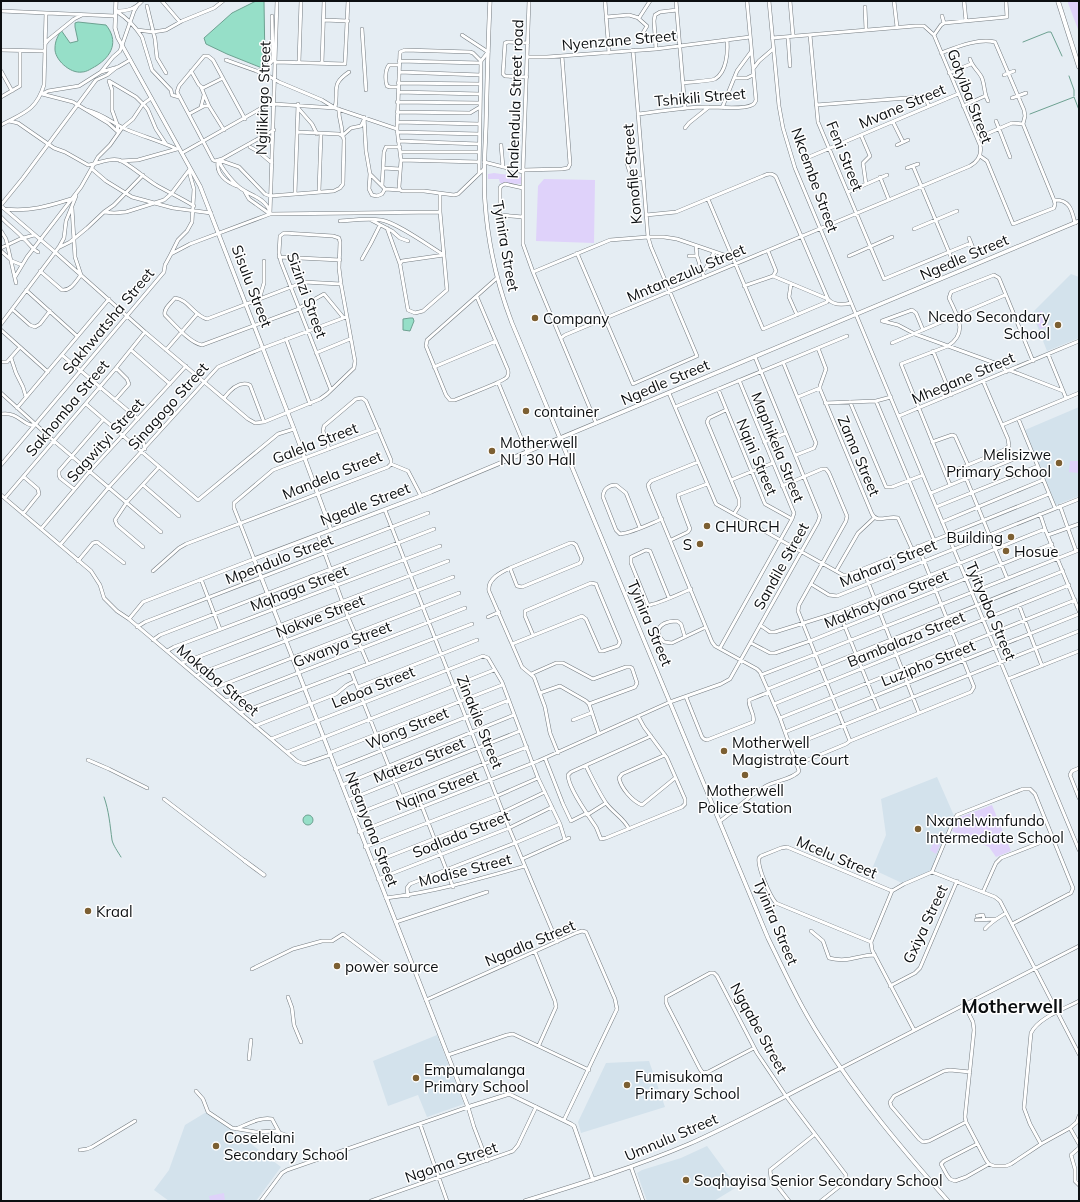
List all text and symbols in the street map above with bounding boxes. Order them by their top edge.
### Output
street label: Khalendula Street road [503,19,527,179]
street label: Nyenzane Street [561,26,677,54]
street label: Ngilikingo Street [252,41,274,155]
street label: Gotyiba Street [943,46,997,146]
street label: Mvane Street [856,79,948,133]
street label: Tshikili Street [654,84,746,110]
street label: Feni Street [822,118,868,194]
street label: Konofile Street [618,123,646,225]
street label: Nkcembe Street [787,125,843,235]
street label: Tyinira Street [489,199,523,293]
street label: Ngedle Street [917,230,1011,284]
street label: Mntanezulu Street [624,239,748,307]
street label: Sisulu Street [228,242,276,330]
street label: Sizinzi Street [283,250,331,340]
street label: Sakhwatsha Street [58,264,158,378]
place label: Ncedo Secondary School [928,307,1050,343]
place label: Company [543,309,609,328]
marker: Company [530,313,540,323]
marker: Ncedo Secondary School [1053,320,1063,330]
street label: Mhegane Street [909,348,1017,408]
street label: Ngedle Street [618,355,712,409]
street label: Sakhomba Street [21,356,113,460]
street label: Sinagogo Street [124,358,212,454]
street label: Maphikela Street [747,389,809,505]
street label: Sagwityi Street [62,394,148,486]
place label: container [534,402,599,421]
marker: container [521,406,531,416]
street label: Zama Street [834,413,884,499]
street label: Nqini Street [732,416,782,498]
street label: Galela Street [270,418,360,468]
place label: Motherwell NU 30 Hall [500,433,578,469]
place label: Melisizwe Primary School [946,445,1051,481]
street label: Mandela Street [279,446,385,504]
marker: Motherwell NU 30 Hall [487,446,497,456]
marker: Melisizwe Primary School [1054,458,1064,468]
street label: Ngedle Street [317,478,413,530]
place label: CHURCH [715,517,780,536]
street label: Sandile Street [749,519,813,613]
marker: CHURCH [702,521,712,531]
place label: Building [947,528,1003,547]
street label: Mpendulo Street [222,530,336,588]
marker: Building [1006,532,1016,542]
place label: S [683,535,692,554]
street label: Maharaj Street [837,535,939,591]
marker: S [695,539,705,549]
place label: Hosue [1014,542,1058,561]
marker: Hosue [1001,546,1011,556]
street label: Tyityaba Street [962,559,1020,663]
street label: Mqhaga Street [247,561,351,615]
street label: Makhotyana Street [821,565,951,633]
street label: Tyinira Street [623,577,677,669]
street label: Nokwe Street [273,590,367,642]
street label: Bambalaza Street [844,607,968,671]
street label: Gwanya Street [290,617,394,671]
street label: Luzipho Street [878,635,978,691]
street label: Mokaba Street [173,640,263,720]
street label: Leboa Street [329,662,417,712]
street label: Zinakile Street [453,673,507,771]
street label: Wong Street [363,703,451,753]
street label: Mateza Street [370,733,468,787]
place label: Motherwell Magistrate Court [732,733,849,769]
marker: Motherwell Magistrate Court [719,746,729,756]
street label: Nqina Street [393,766,481,814]
street label: Ntsanyana Street [341,769,403,889]
marker: Motherwell Police Station [740,770,750,780]
place label: Motherwell Police Station [698,781,792,817]
street label: Sodlada Street [410,806,512,862]
place label: Nxanelwimfundo Intermediate School [926,811,1064,847]
marker: Nxanelwimfundo Intermediate School [913,824,923,834]
street label: Mcelu Street [794,831,880,883]
street label: Modise Street [417,849,513,891]
street label: Tyinira Street [749,876,803,968]
street label: Gxiya Street [898,882,952,966]
place label: Kraal [96,902,132,921]
marker: Kraal [83,906,93,916]
street label: Ngadla Street [482,915,578,971]
place label: power source [345,957,438,976]
marker: power source [332,961,342,971]
street label: Ngqabe Street [726,979,792,1077]
district label: Motherwell [961,994,1063,1018]
place label: Empumalanga Primary School [424,1060,529,1096]
place label: Fumisukoma Primary School [635,1067,740,1103]
marker: Empumalanga Primary School [411,1073,421,1083]
marker: Fumisukoma Primary School [622,1080,632,1090]
street label: Umnulu Street [622,1109,720,1165]
place label: Coselelani Secondary School [224,1128,348,1164]
street label: Ngoma Street [402,1137,500,1187]
marker: Coselelani Secondary School [211,1141,221,1151]
place label: Soqhayisa Senior Secondary School [694,1171,942,1190]
marker: Soqhayisa Senior Secondary School [681,1175,691,1185]

